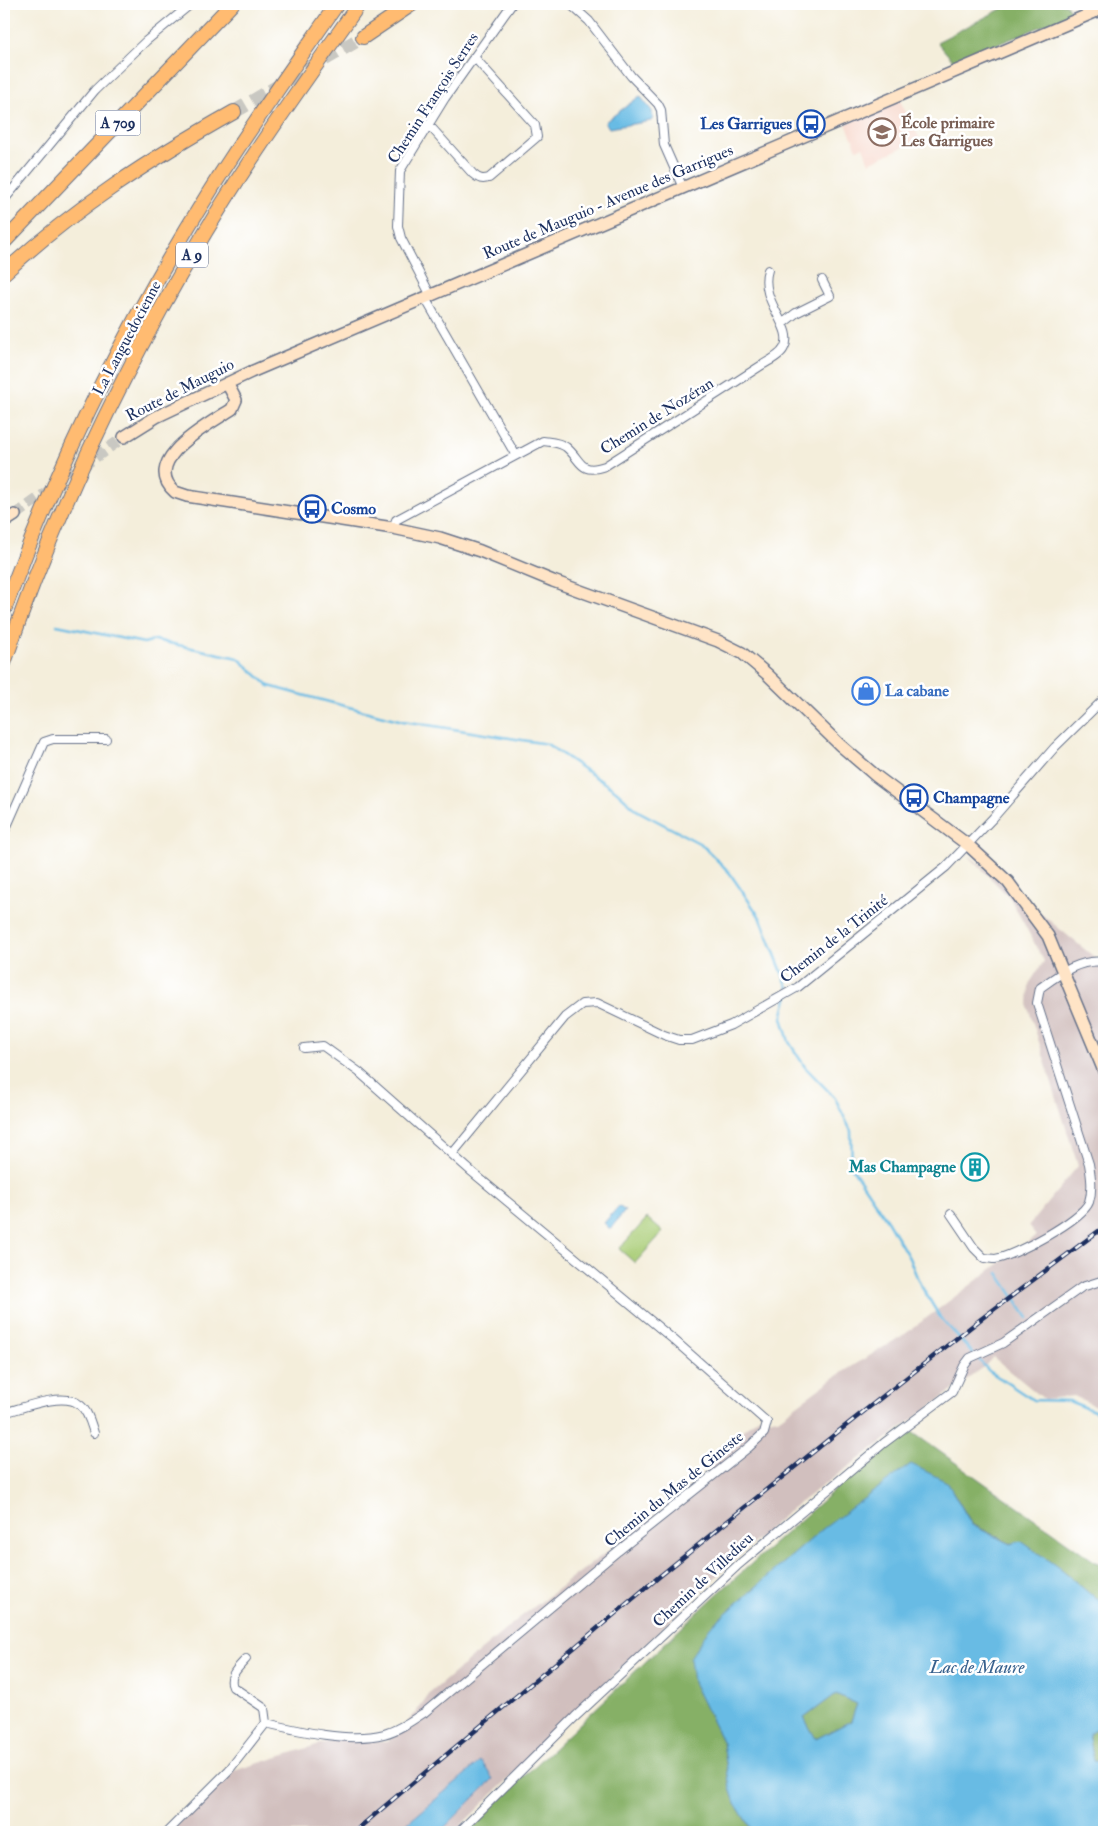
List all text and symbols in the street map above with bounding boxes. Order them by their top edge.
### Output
street label: Chemin François Serres [383,29,483,167]
bus stop icon: Les Garrigues [796,109,826,139]
road number: A 709 [96,110,140,136]
place label: École primaire Les Garrigues [901,112,995,152]
place label: Les Garrigues [700,114,793,135]
school or university icon: École primaire Les Garrigues [867,117,897,147]
street label: Route de Mauguio - Avenue des Garrigues [480,140,736,264]
road number: A 9 [176,242,208,268]
street label: La Languedocienne [88,277,166,399]
street label: Route de Mauguio [123,354,238,426]
street label: Chemin de Nozéran [597,373,717,459]
bus stop icon: Cosmo [297,494,327,524]
place label: Cosmo [331,499,376,519]
shop icon: La cabane [851,676,881,706]
place label: La cabane [885,681,949,701]
bus stop icon: Champagne [899,783,929,813]
place label: Champagne [933,788,1010,809]
street label: Chemin de la Trinité [776,890,892,987]
building icon: Mas Champagne [960,1152,990,1182]
place label: Mas Champagne [848,1157,956,1178]
street label: Chemin du Mas de Gineste [600,1426,748,1551]
street label: Chemin de Villedieu [648,1528,758,1632]
water label: Lac de Maure [929,1656,1026,1679]

